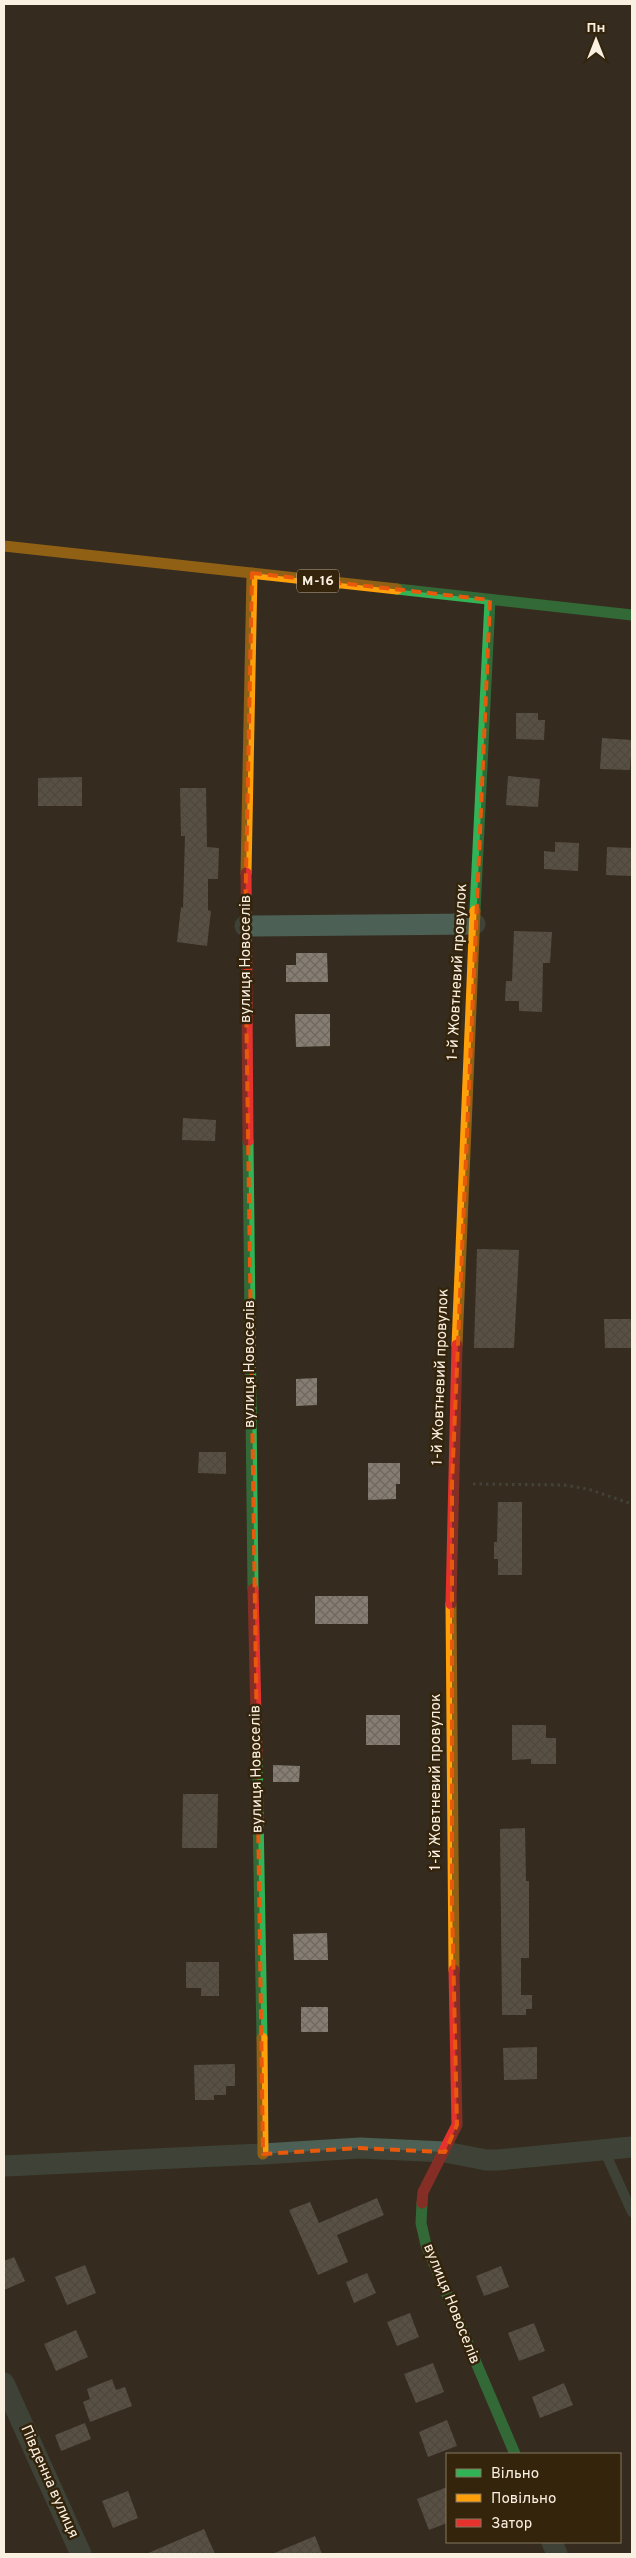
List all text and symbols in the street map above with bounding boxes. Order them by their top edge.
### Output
north arrow [571,15,621,65]
text: Пн [587,20,605,37]
road number: М-16 [297,570,339,592]
street label: 1-й Жовтневий провулок [444,883,472,1061]
street label: вулиця Новоселів [237,895,256,1023]
street label: 1-й Жовтневий провулок [428,1288,454,1466]
street label: вулиця Новоселів [241,1300,260,1428]
street label: 1-й Жовтневий провулок [427,1694,446,1870]
street label: вулиця Новоселів [246,1705,268,1833]
street label: вулиця Новоселів [418,2241,484,2367]
street label: Південна вулиця [16,2423,82,2541]
legend [446,2453,621,2543]
text: Вільно [491,2465,539,2484]
text: Повільно [491,2490,556,2509]
text: Затор [491,2515,532,2534]

